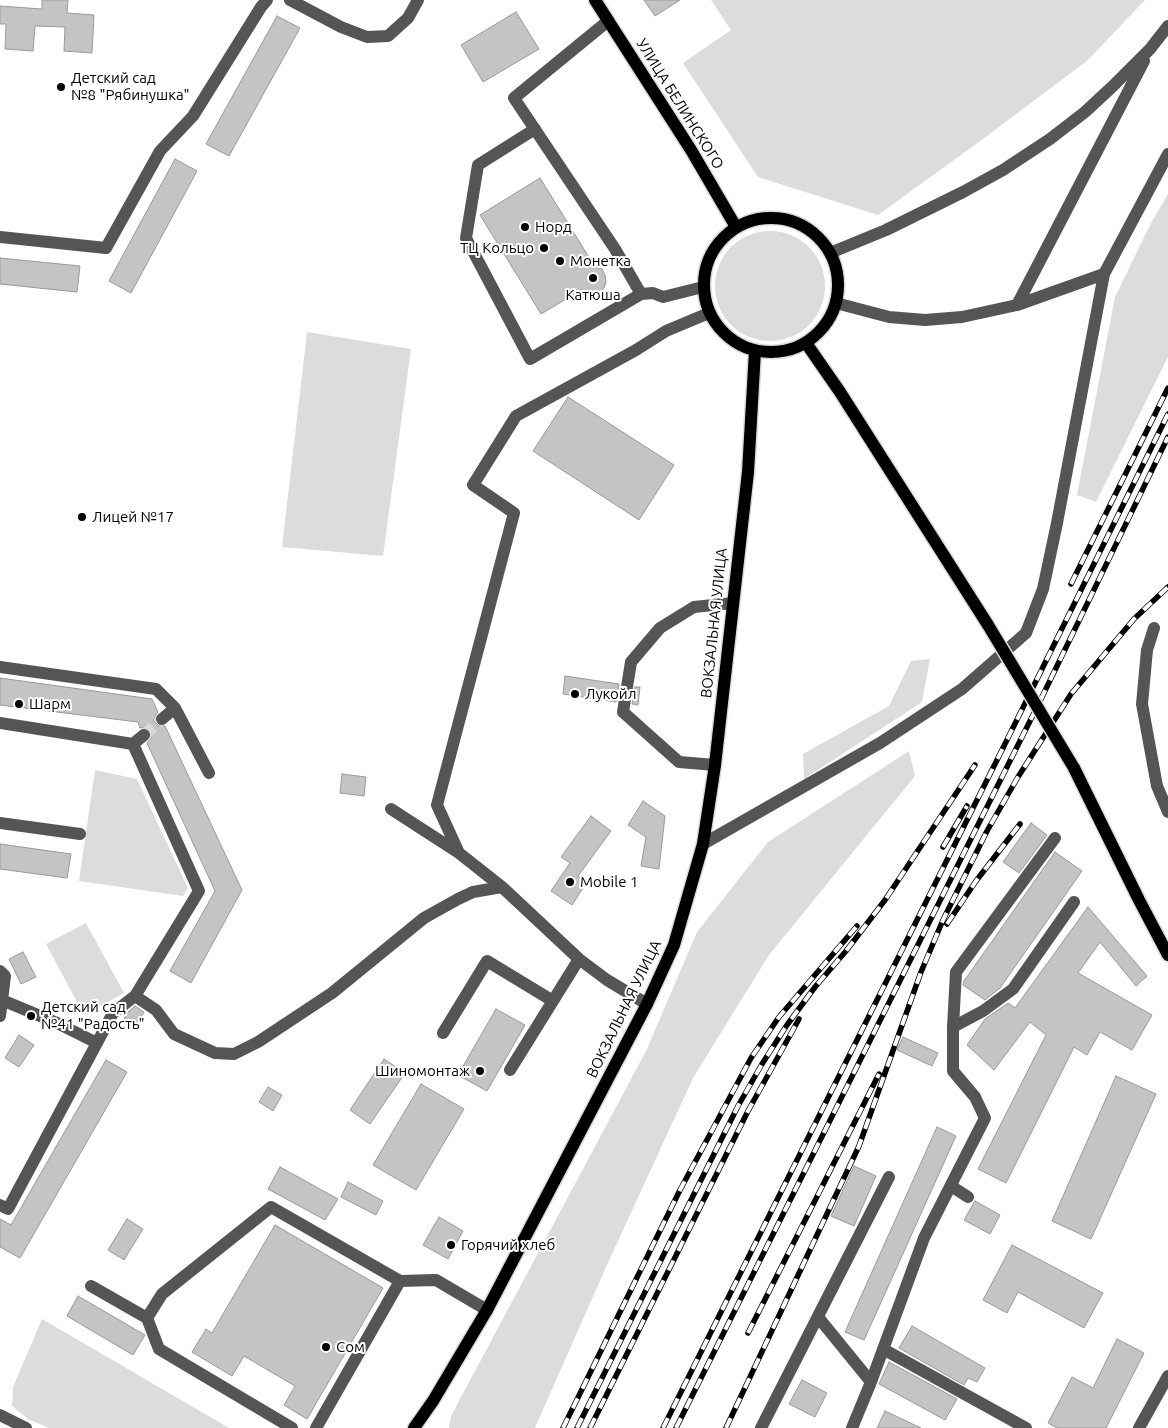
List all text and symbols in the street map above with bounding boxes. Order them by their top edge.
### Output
street label: УЛИЦА БЕЛИНСКОГО [632,35,728,173]
place label: Детский сад №8 "Рябинушка" [71,69,189,104]
marker: Детский сад №8 "Рябинушка" [55,81,67,93]
place label: Норд [535,218,572,236]
marker: Норд [519,221,531,233]
place label: ТЦ Кольцо [460,239,534,257]
marker: ТЦ Кольцо [538,242,550,254]
place label: Монетка [570,252,631,270]
marker: Монетка [554,255,566,267]
marker: Катюша [587,272,599,284]
place label: Катюша [565,286,621,304]
place label: Лицей №17 [92,508,174,526]
marker: Лицей №17 [76,511,88,523]
street label: ВОКЗАЛЬНАЯ УЛИЦА [697,547,731,699]
place label: Лукойл [585,685,636,703]
marker: Лукойл [569,688,581,700]
place label: Шарм [29,695,71,713]
marker: Шарм [13,698,25,710]
place label: Mobile 1 [580,873,638,891]
marker: Mobile 1 [564,876,576,888]
street label: ВОКЗАЛЬНАЯ УЛИЦА [583,937,665,1081]
place label: Детский сад №41 "Радость" [41,998,145,1033]
marker: Детский сад №41 "Радость" [25,1010,37,1022]
place label: Шиномонтаж [375,1062,470,1080]
marker: Шиномонтаж [474,1065,486,1077]
place label: Горячий хлеб [461,1236,555,1254]
marker: Горячий хлеб [445,1239,457,1251]
place label: Сом [336,1338,365,1356]
marker: Сом [320,1341,332,1353]

